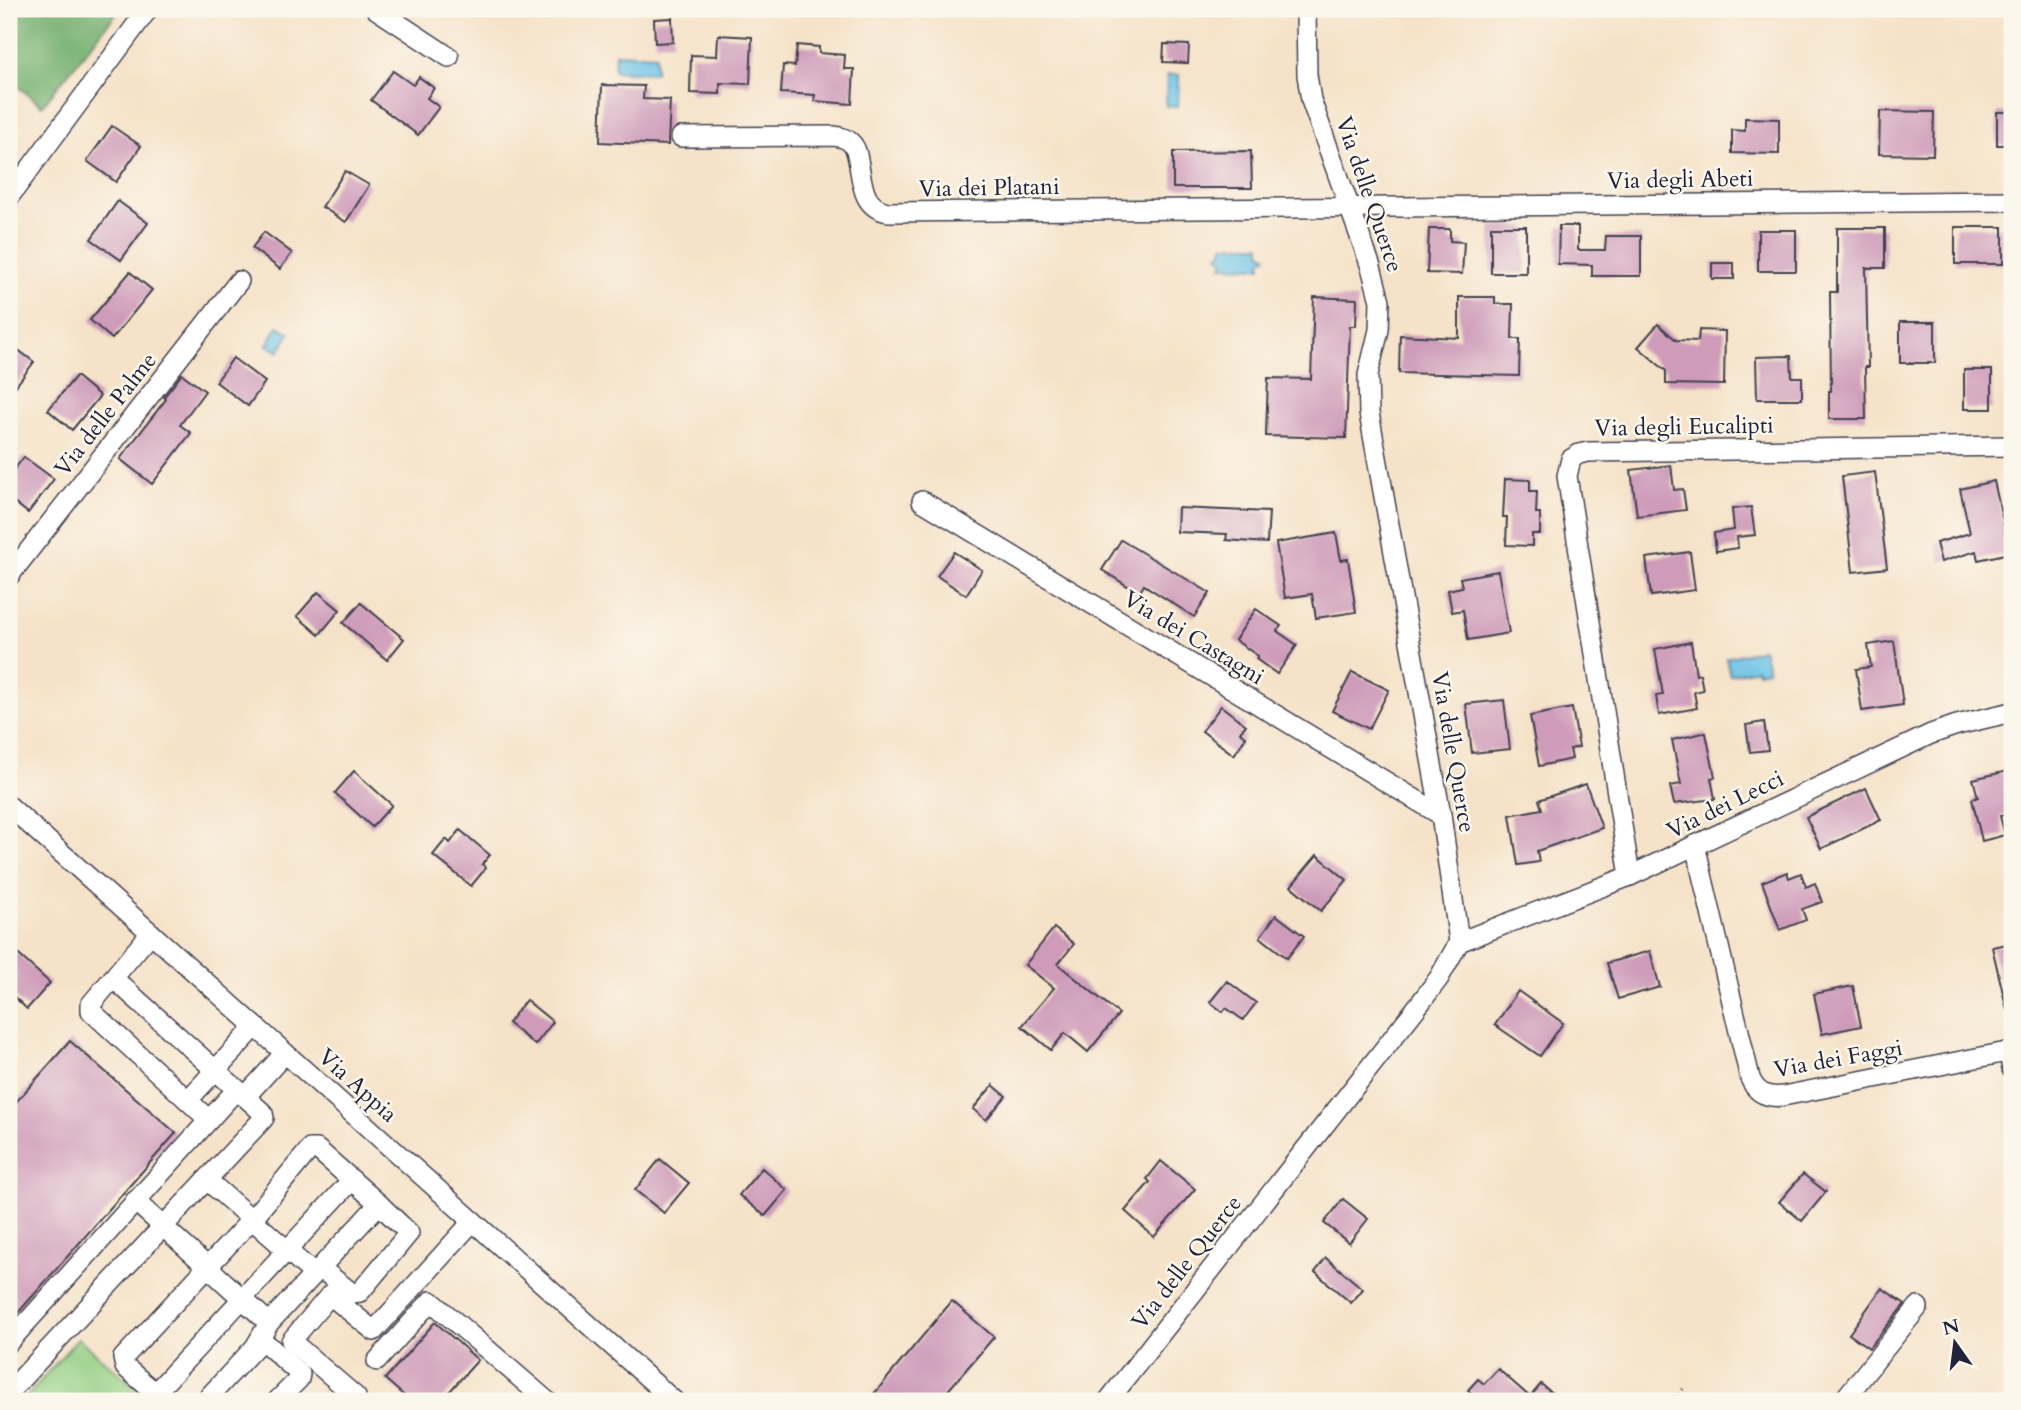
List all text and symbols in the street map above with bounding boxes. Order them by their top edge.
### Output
street label: Via delle Querce [1328,112,1411,276]
street label: Via degli Abeti [1607,163,1753,196]
street label: Via dei Platani [918,171,1060,204]
street label: Via delle Palme [47,346,164,483]
street label: Via degli Eucalipti [1594,409,1774,444]
street label: Via dei Castagni [1117,583,1270,692]
street label: Via delle Querce [1424,669,1483,835]
street label: Via dei Lecci [1662,763,1789,846]
street label: Via dei Faggi [1771,1032,1905,1085]
street label: Via Appia [311,1041,404,1129]
street label: Via delle Querce [1124,1189,1249,1336]
north arrow [1920,1308,1990,1378]
text: N [1940,1313,1963,1342]

